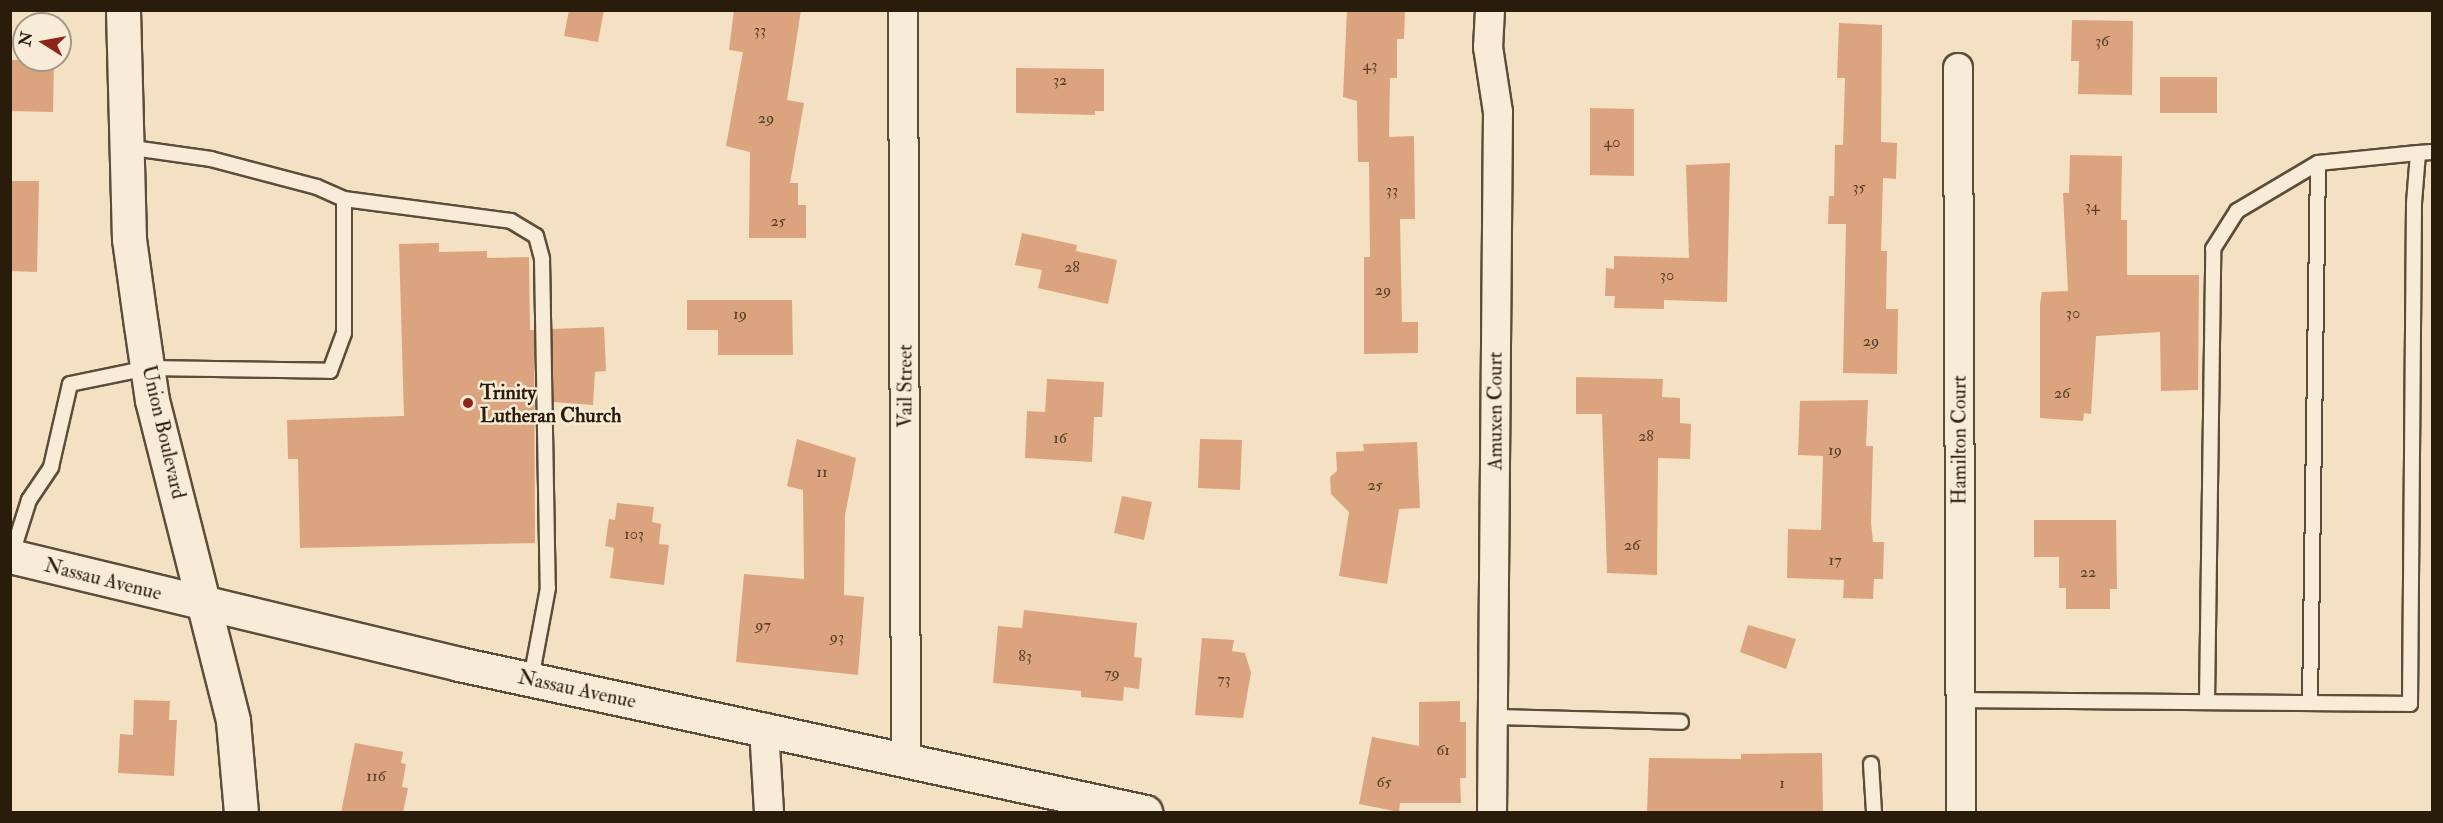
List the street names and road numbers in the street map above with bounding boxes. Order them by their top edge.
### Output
street label: Vail Street [893,344,917,428]
street label: Amuxen Court [1483,352,1507,470]
street label: Union Boulevard [137,363,191,501]
street label: Hamilton Court [1947,375,1971,505]
street label: Nassau Avenue [42,553,164,605]
street label: Nassau Avenue [516,665,638,713]

